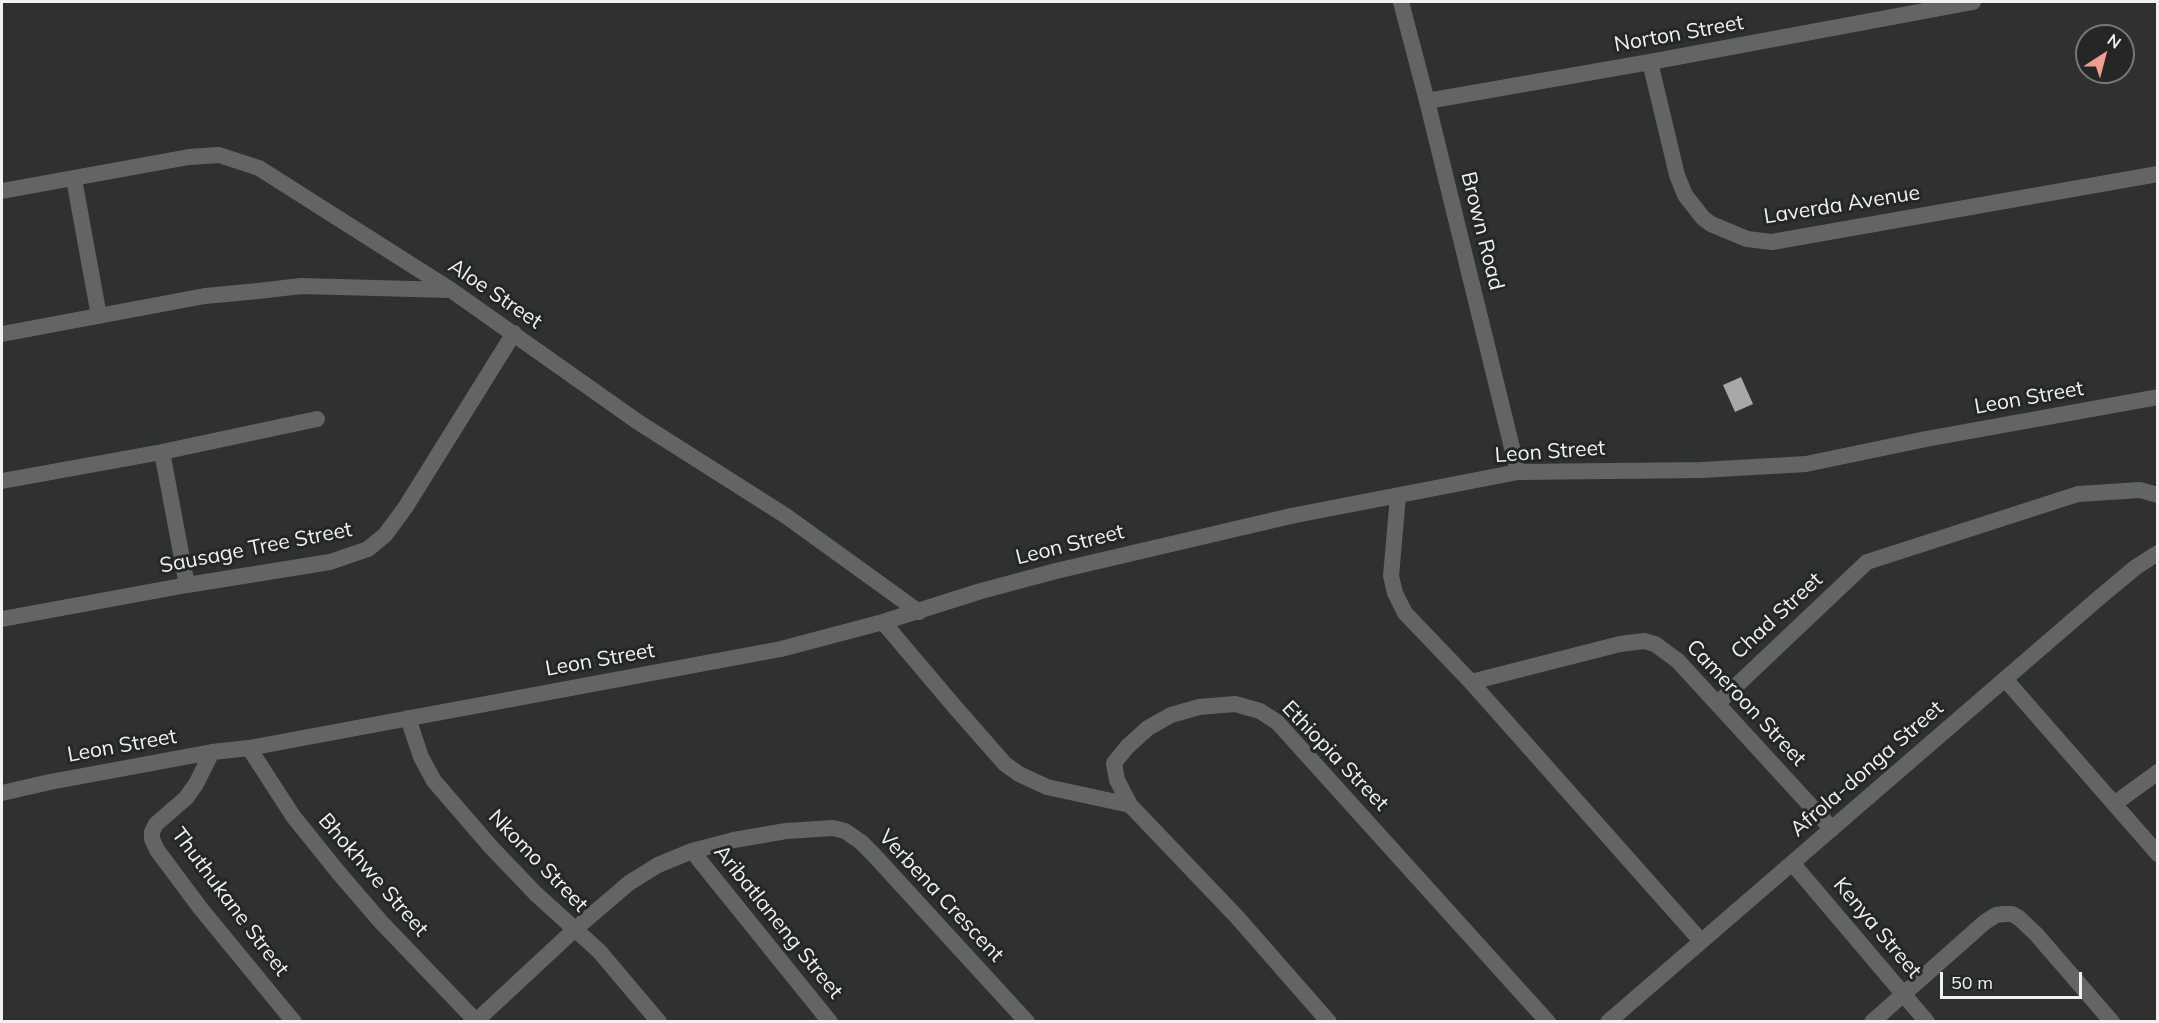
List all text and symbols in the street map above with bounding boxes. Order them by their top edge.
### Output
street label: Norton Street [1612,10,1746,58]
north arrow [2075,24,2135,84]
text: N [2104,29,2125,53]
street label: Brown Road [1455,169,1509,293]
street label: Laverda Avenue [1762,180,1922,230]
street label: Aloe Street [443,254,547,334]
street label: Leon Street [1972,376,2086,420]
street label: Leon Street [1494,436,1606,468]
street label: Sausage Tree Street [158,517,354,579]
street label: Leon Street [1013,519,1127,571]
street label: Chad Street [1726,567,1828,665]
street label: Cameroon Street [1681,635,1811,771]
street label: Leon Street [543,638,657,682]
street label: Ethiopia Street [1276,696,1394,816]
street label: Afrola-donga Street [1785,696,1949,842]
street label: Leon Street [65,724,179,768]
street label: Nkomo Street [483,805,593,917]
street label: Bhokhwe Street [313,808,433,942]
street label: Thuthukane Street [166,823,294,981]
street label: Verbena Crescent [873,825,1009,967]
street label: Aribatlaneng Street [708,840,848,1004]
street label: Kenya Street [1828,872,1926,984]
scale bar [1943,960,2086,998]
text: 50 m [1951,971,1993,994]

